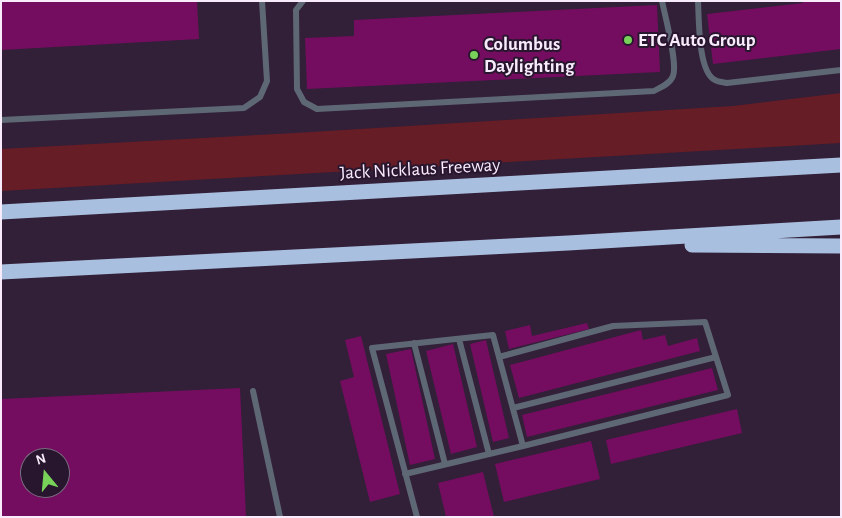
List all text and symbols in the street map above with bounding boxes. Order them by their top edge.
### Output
place label: ETC Auto Group [638,29,756,51]
place label: Columbus Daylighting [484,33,574,77]
marker: ETC Auto Group [622,34,634,46]
marker: Columbus Daylighting [468,49,480,61]
street label: Jack Nicklaus Freeway [339,153,501,185]
north arrow [20,448,70,498]
text: N [34,451,48,468]

